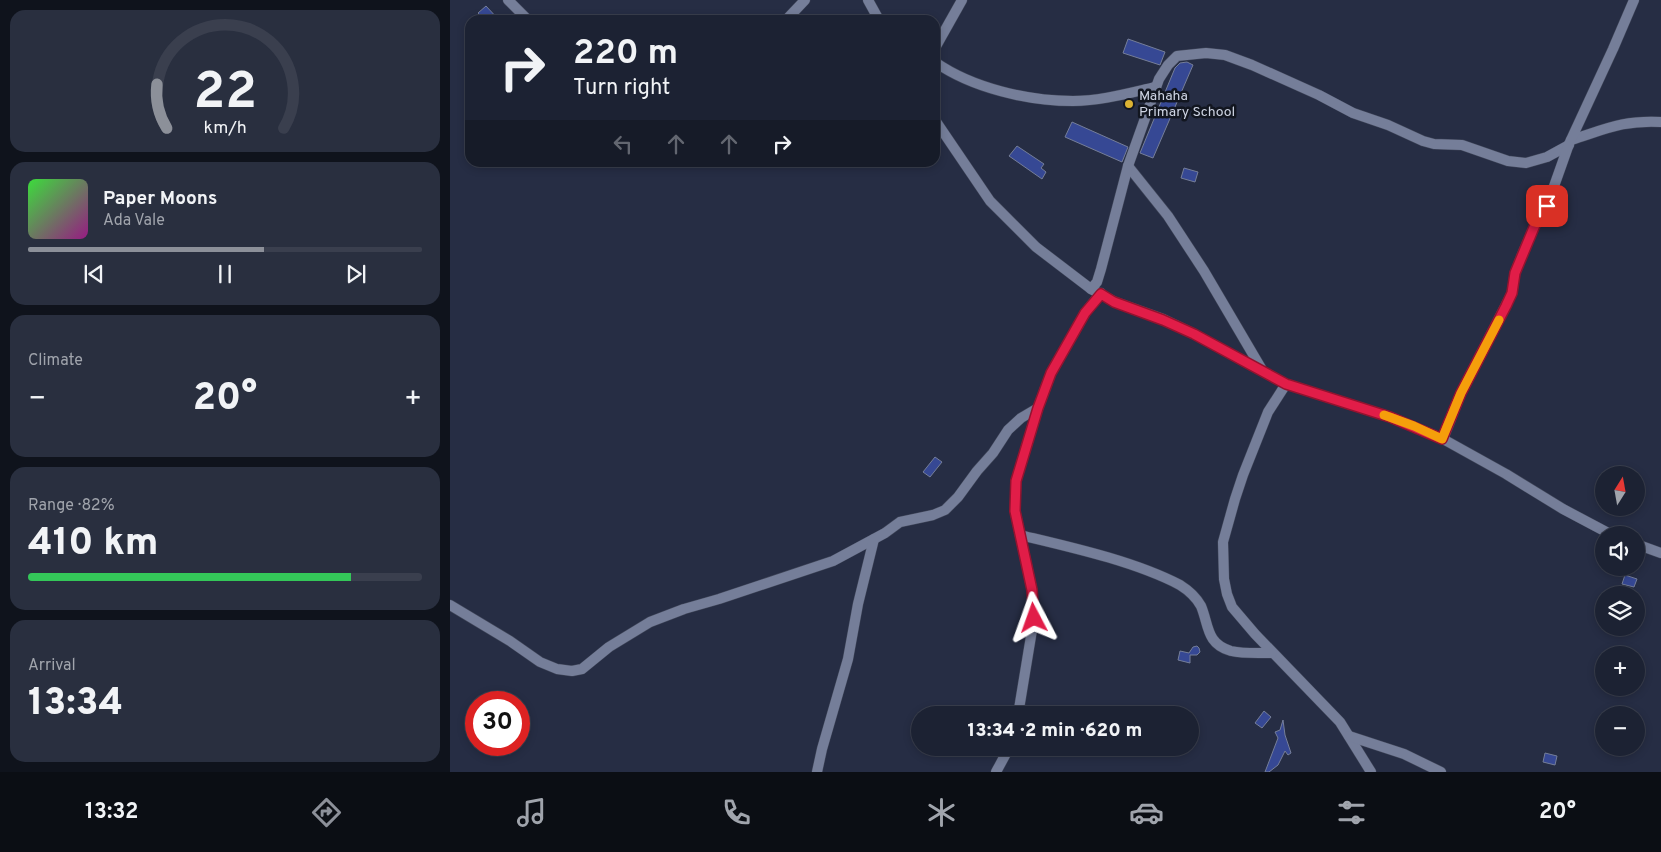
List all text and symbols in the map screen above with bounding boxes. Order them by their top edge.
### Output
text: 220 m [573,32,678,76]
icon: right [490,35,555,100]
text: 22 [193,61,257,127]
text: Turn right [573,75,670,102]
place label: Mahaha Primary School [1139,88,1235,121]
marker: Mahaha Primary School [1123,98,1135,110]
text: km/h [203,117,247,140]
icon: left [609,130,637,158]
icon: ahead [662,130,690,158]
icon: ahead [715,130,743,158]
icon: right [768,130,796,158]
pin [1526,185,1568,227]
text: Paper Moons [103,187,217,211]
icon: arrive [1533,192,1561,220]
text: Ada Vale [103,211,165,231]
icon: previous [80,260,108,288]
icon: pause [211,260,239,288]
icon: next [342,260,370,288]
text: Climate [28,351,83,371]
text: 20° [193,375,257,424]
text: − [28,382,46,418]
text: + [404,382,422,418]
north arrow [1595,466,1645,516]
map controls [1595,466,1645,756]
text: Range · 82% [28,496,115,516]
text: 410 km [28,520,158,569]
button: sound [1595,526,1645,576]
button: layers [1595,586,1645,636]
position arrow [1007,591,1059,643]
button: + [1595,646,1645,696]
text: Arrival [28,656,76,676]
text: 13:34 [28,680,123,729]
speed limit sign: 30 [465,691,530,756]
button: − [1595,706,1645,756]
text: 13:34 · 2 min · 620 m [968,719,1142,743]
icon: directions [309,795,344,830]
icon: music [514,795,549,830]
icon: phone [719,795,754,830]
icon: climate [924,795,959,830]
icon: car [1129,795,1164,830]
icon: filters [1334,795,1369,830]
text: 13:32 [85,799,139,826]
text: 20° [1539,799,1576,826]

